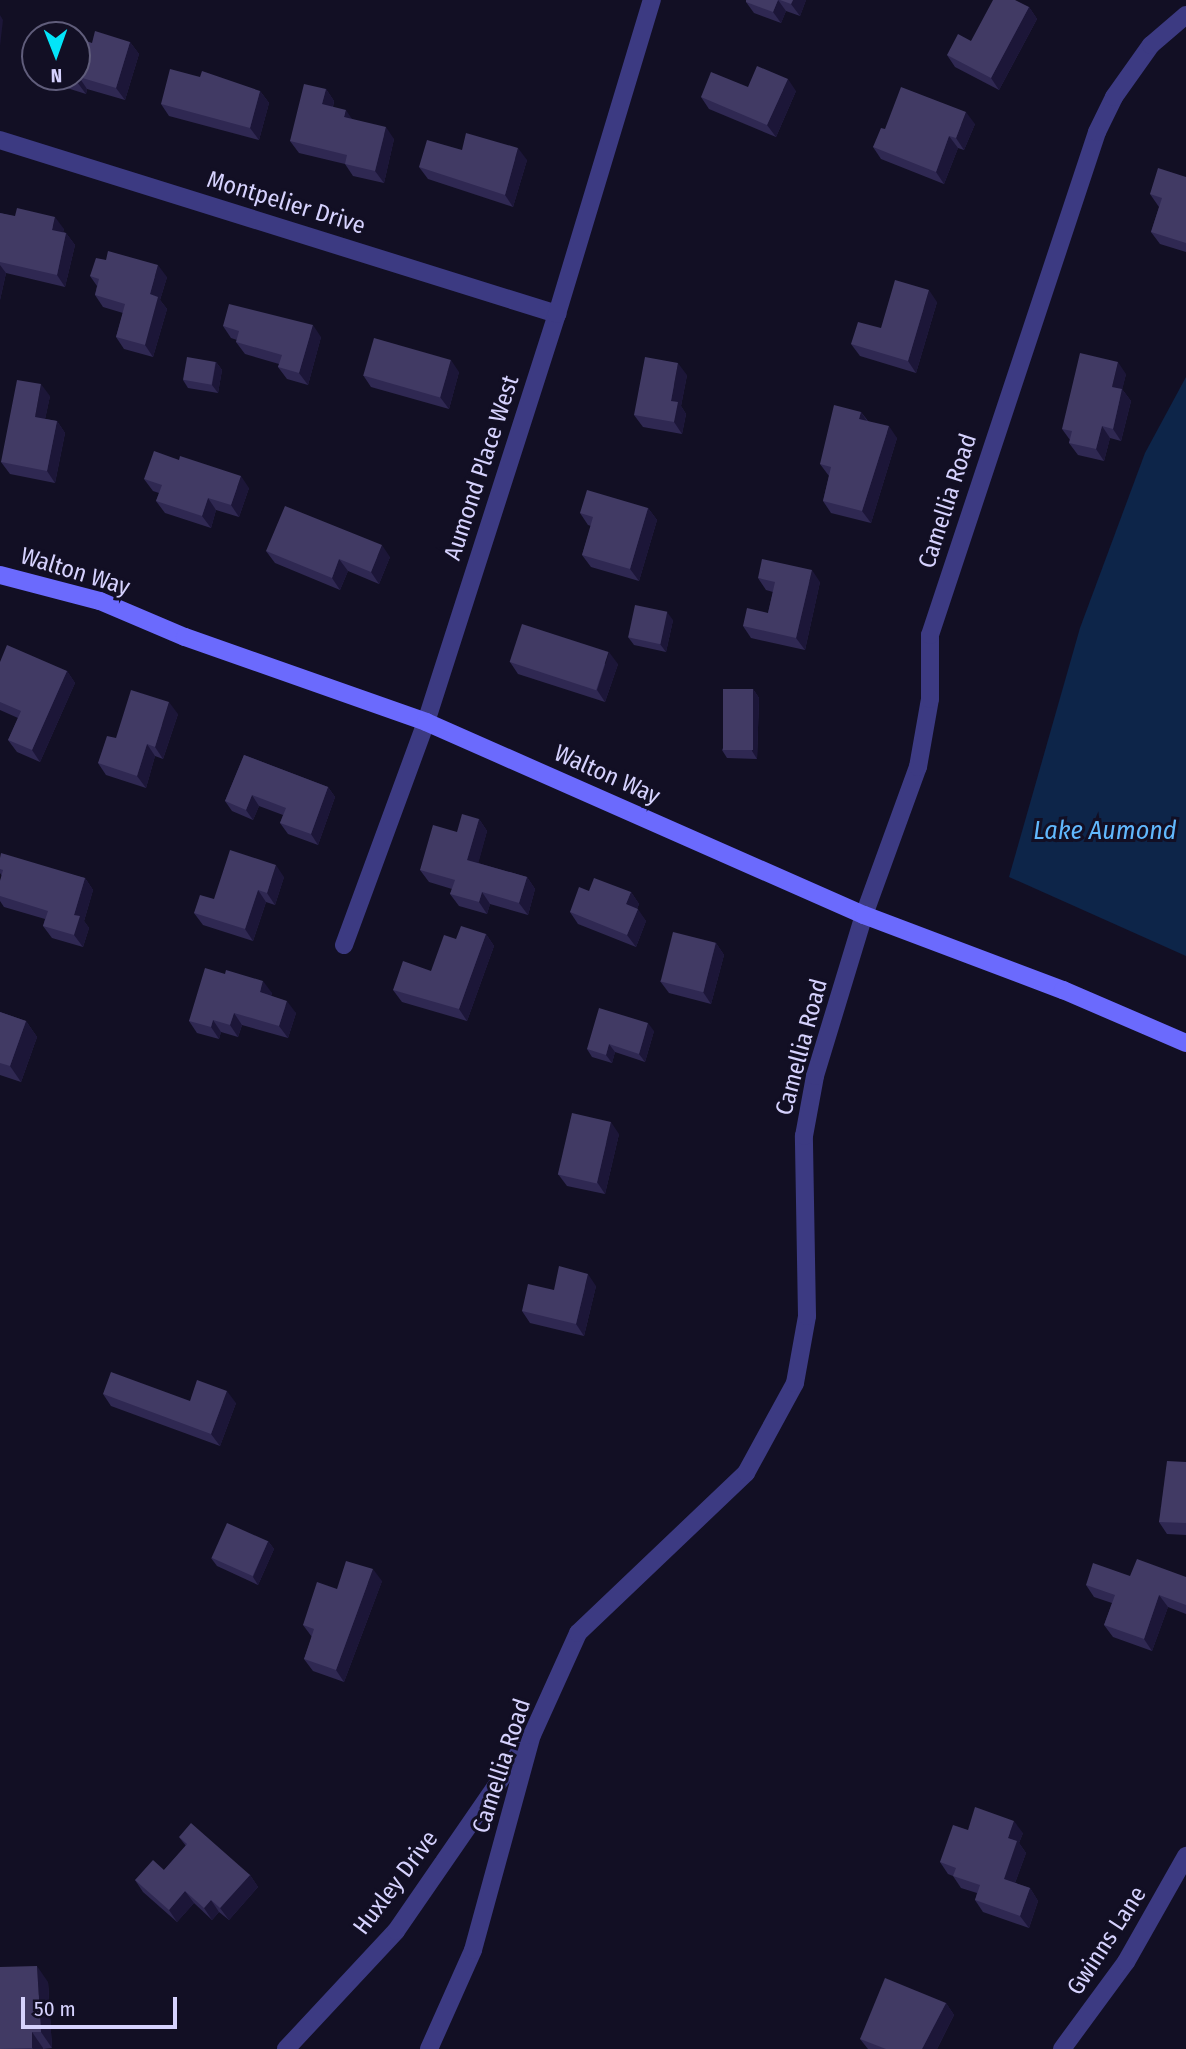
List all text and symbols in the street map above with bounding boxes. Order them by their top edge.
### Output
north arrow [21,21,91,91]
text: N [50,64,62,87]
street label: Montpelier Drive [203,165,369,241]
street label: Aumond Place West [439,372,525,564]
street label: Camellia Road [913,430,983,572]
street label: Walton Way [17,542,133,602]
street label: Walton Way [550,739,664,811]
water label: Lake Aumond [1033,815,1177,847]
street label: Camellia Road [770,976,834,1118]
street label: Camellia Road [467,1695,537,1837]
street label: Huxley Drive [348,1825,444,1941]
street label: Gwinns Lane [1061,1881,1153,2001]
scale bar [24,1982,180,2026]
text: 50 m [34,1996,76,2022]

